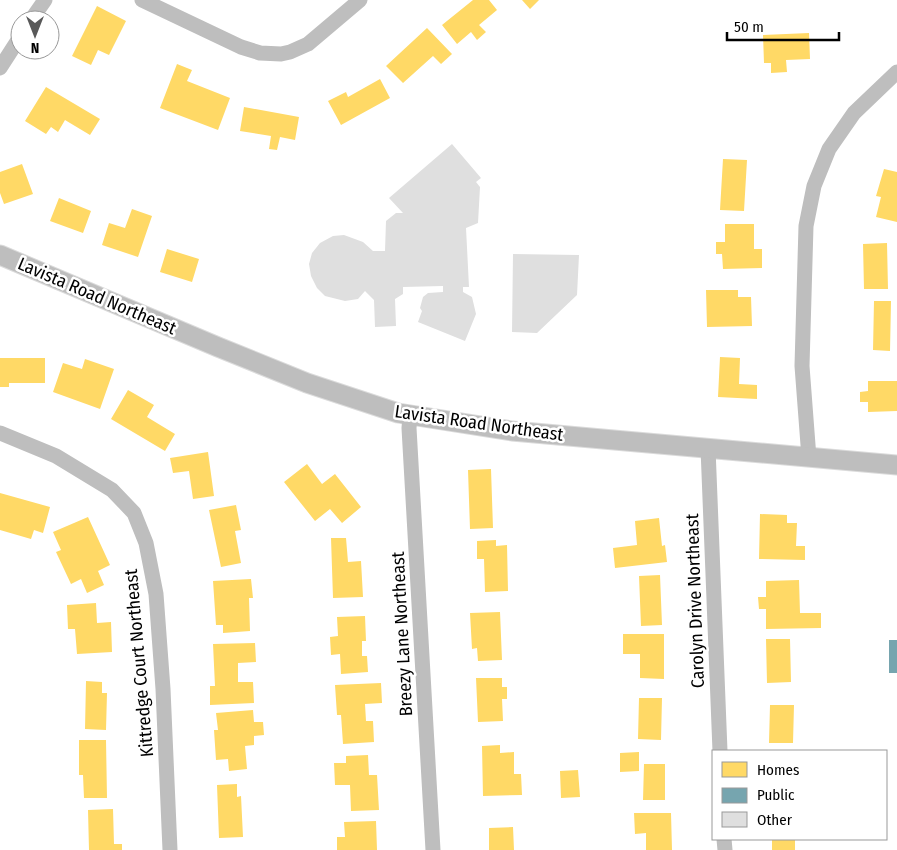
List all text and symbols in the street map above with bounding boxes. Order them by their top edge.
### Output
north arrow [10,10,60,60]
scale bar [727,10,840,42]
text: 50 m [734,18,764,36]
text: N [31,39,39,56]
street label: Lavista Road Northeast [14,253,180,339]
street label: Lavista Road Northeast [393,400,565,446]
street label: Carolyn Drive Northeast [681,513,709,689]
street label: Breezy Lane Northeast [387,551,417,717]
street label: Kittredge Court Northeast [120,568,158,758]
legend [712,750,887,840]
text: Homes [757,761,799,779]
text: Public [757,786,795,804]
text: Other [757,811,793,829]

